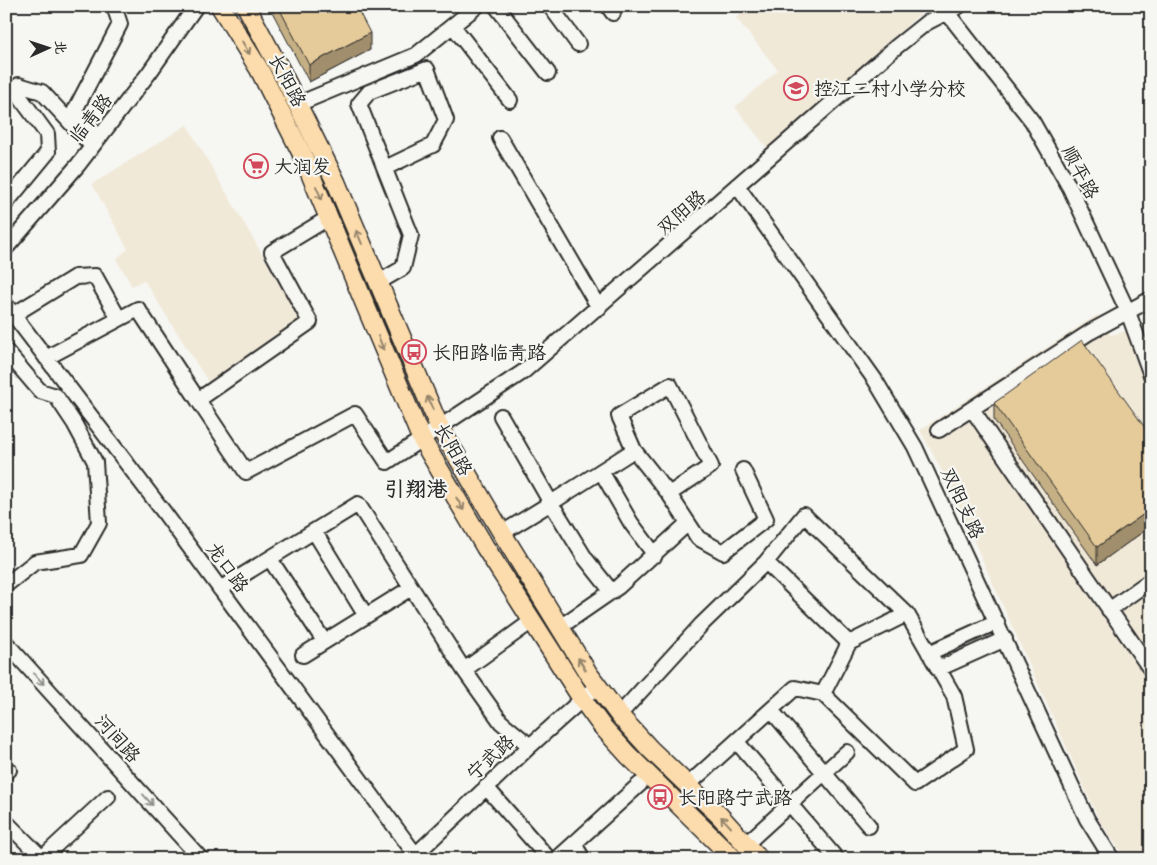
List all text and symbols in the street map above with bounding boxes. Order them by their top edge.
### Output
north arrow [22,22,72,72]
text: 北 [50,40,67,55]
one-way arrow [241,40,251,54]
street label: 长阳路 [261,51,309,112]
school or university icon: 控江二村小学分校 [783,75,809,101]
place label: 控江二村小学分校 [814,79,966,103]
street label: 临青路 [65,90,119,150]
street label: 顺平路 [1054,143,1102,204]
supermarket icon: 大润发 [243,153,269,179]
place label: 大润发 [274,157,331,181]
one-way arrow [314,185,324,200]
street label: 双阳路 [654,187,712,242]
one-way arrow [354,230,364,245]
one-way arrow [377,335,386,350]
bus stop icon: 长阳路临青路 [401,339,427,365]
place label: 长阳路临青路 [432,343,546,367]
one-way arrow [424,396,434,411]
street label: 长阳路 [427,420,476,481]
street label: 双阳支路 [933,465,987,544]
district label: 引翔港 [385,478,448,505]
one-way arrow [456,497,466,511]
street label: 龙口路 [199,539,252,599]
one-way arrow [577,657,587,671]
one-way arrow [33,673,45,686]
street label: 河间路 [88,711,144,769]
street label: 宁武路 [463,731,521,787]
bus stop icon: 长阳路宁武路 [647,784,673,810]
place label: 长阳路宁武路 [678,788,792,812]
one-way arrow [142,793,154,806]
one-way arrow [720,816,732,829]

